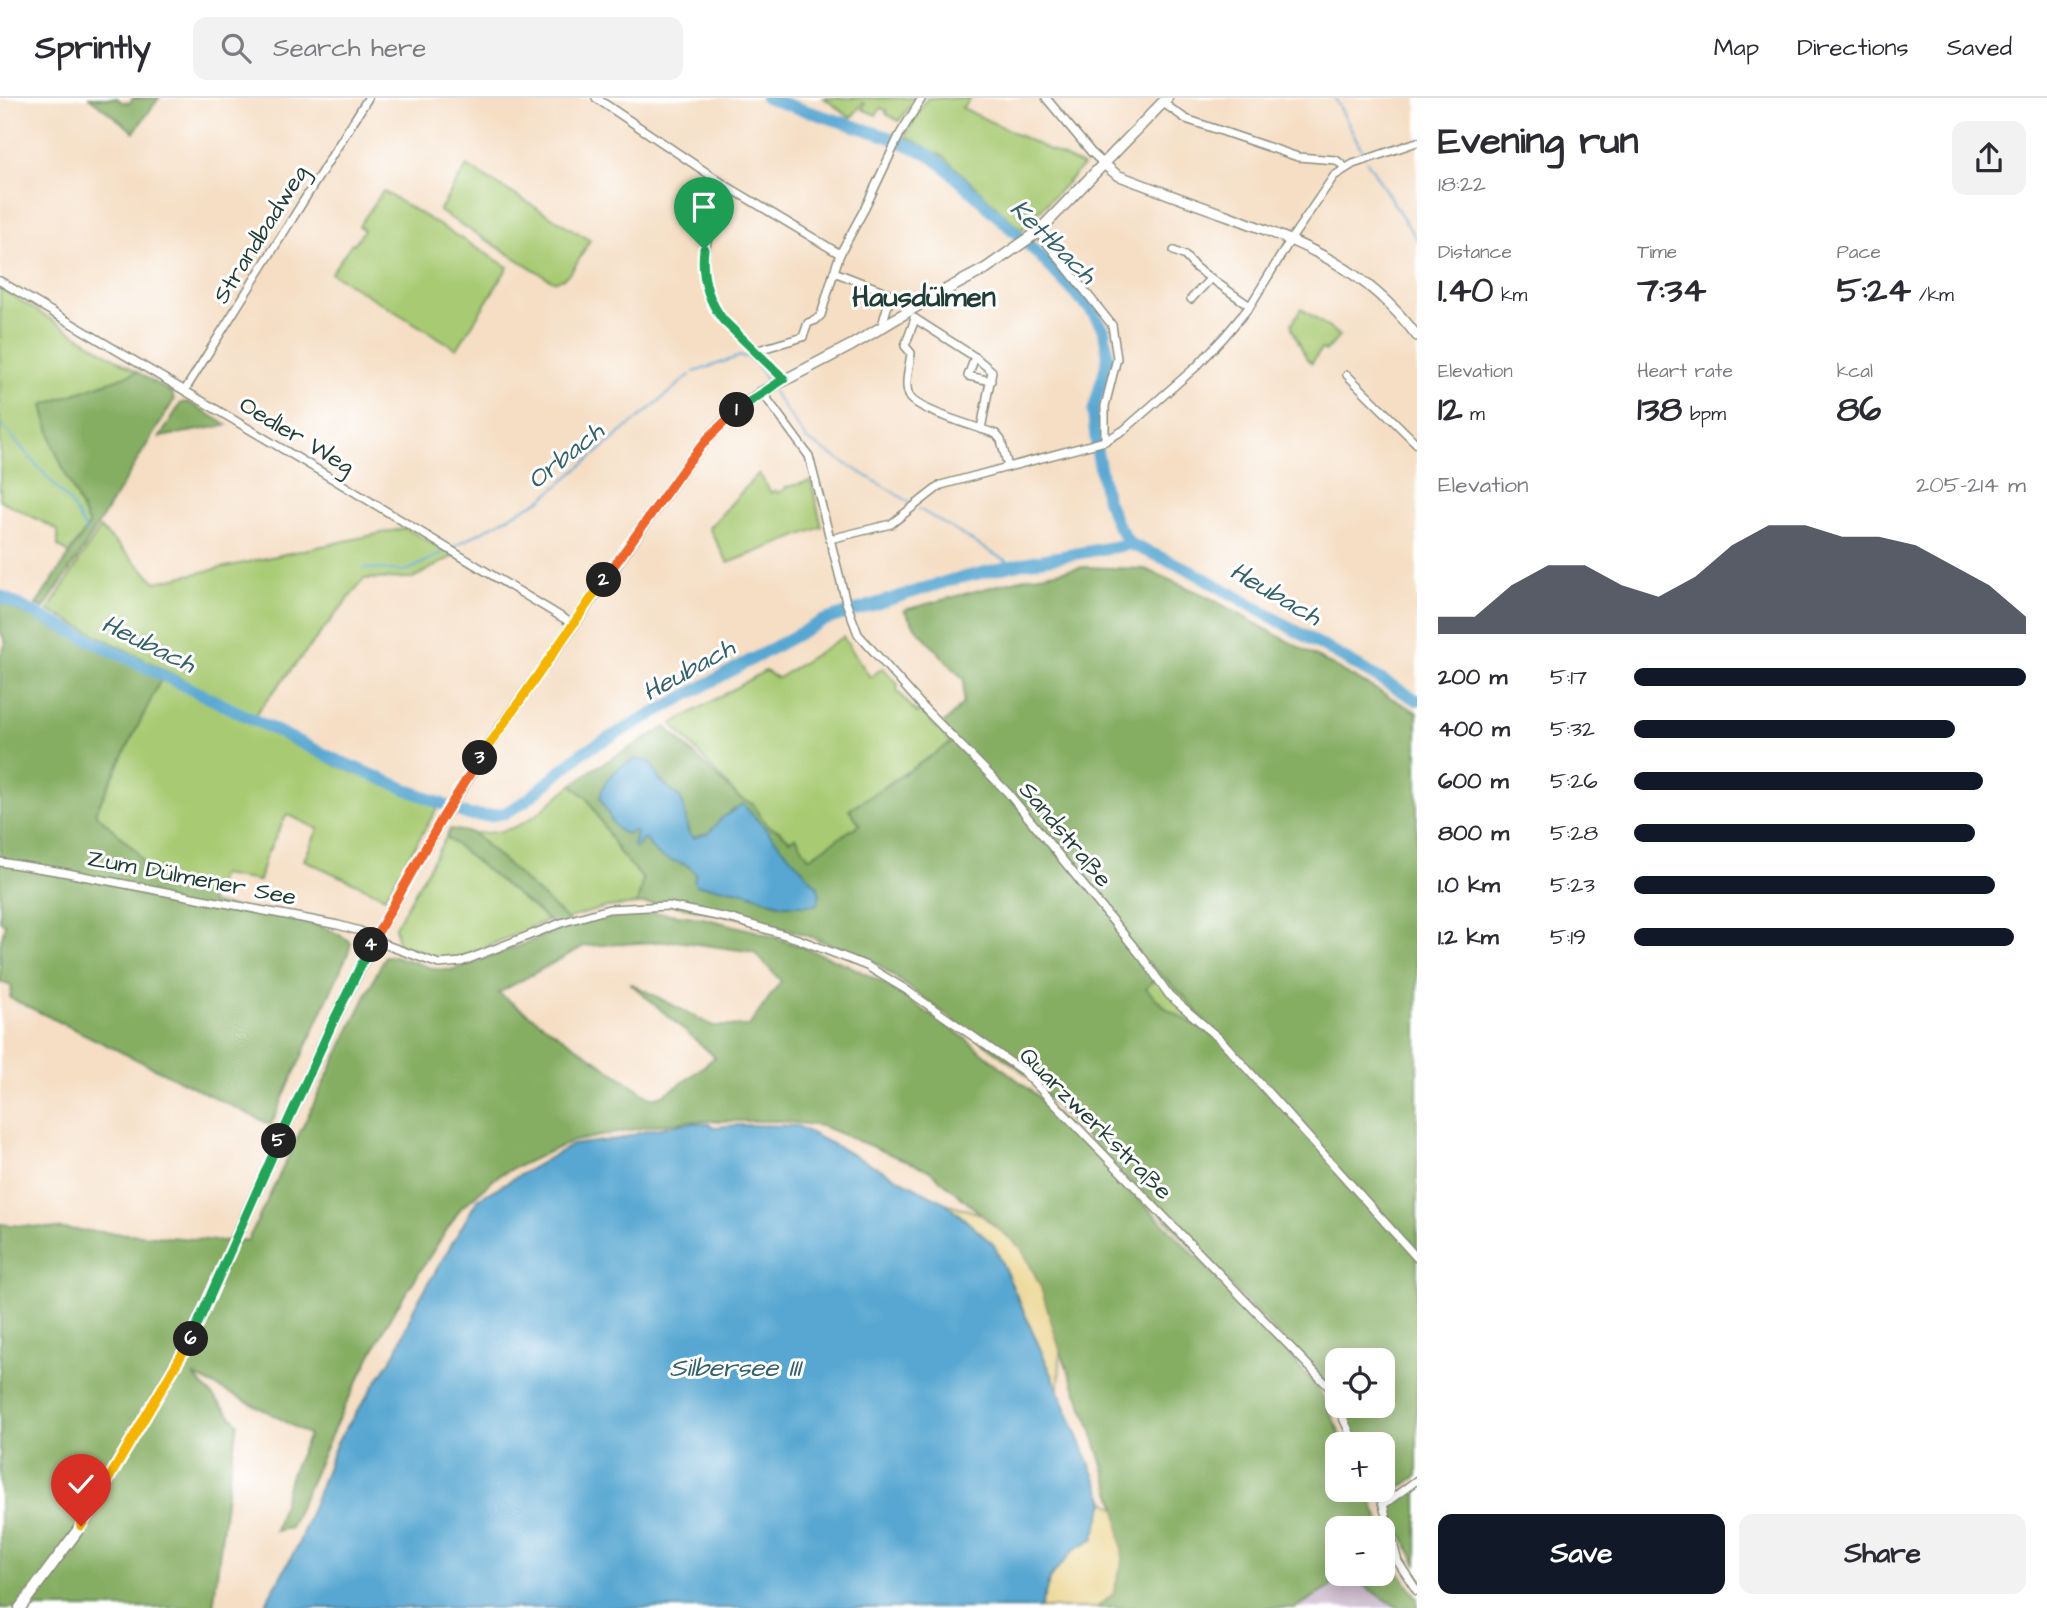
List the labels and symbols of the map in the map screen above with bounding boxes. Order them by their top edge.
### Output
street label: Strandbadweg [205,159,318,311]
pin [674,177,734,249]
water label: Kettbach [1002,191,1105,293]
district label: Hausdülmen [852,278,996,317]
street label: Oedler Weg [232,388,360,484]
pin: 1 [720,392,754,428]
water label: Orbach [520,413,612,498]
water label: Heubach [1223,553,1329,635]
pin: 2 [586,562,622,598]
water label: Heubach [96,606,202,683]
water label: Heubach [636,629,742,710]
pin: 3 [462,740,498,776]
street label: Sandstraße [1011,774,1120,895]
street label: Zum Dülmener See [85,841,299,915]
pin: 4 [354,928,388,962]
street label: Quarzwerkstraße [1011,1039,1180,1208]
pin: 5 [262,1124,296,1158]
pin: 6 [174,1322,208,1356]
water label: Silbersee III [669,1350,804,1386]
pin [51,1454,111,1526]

